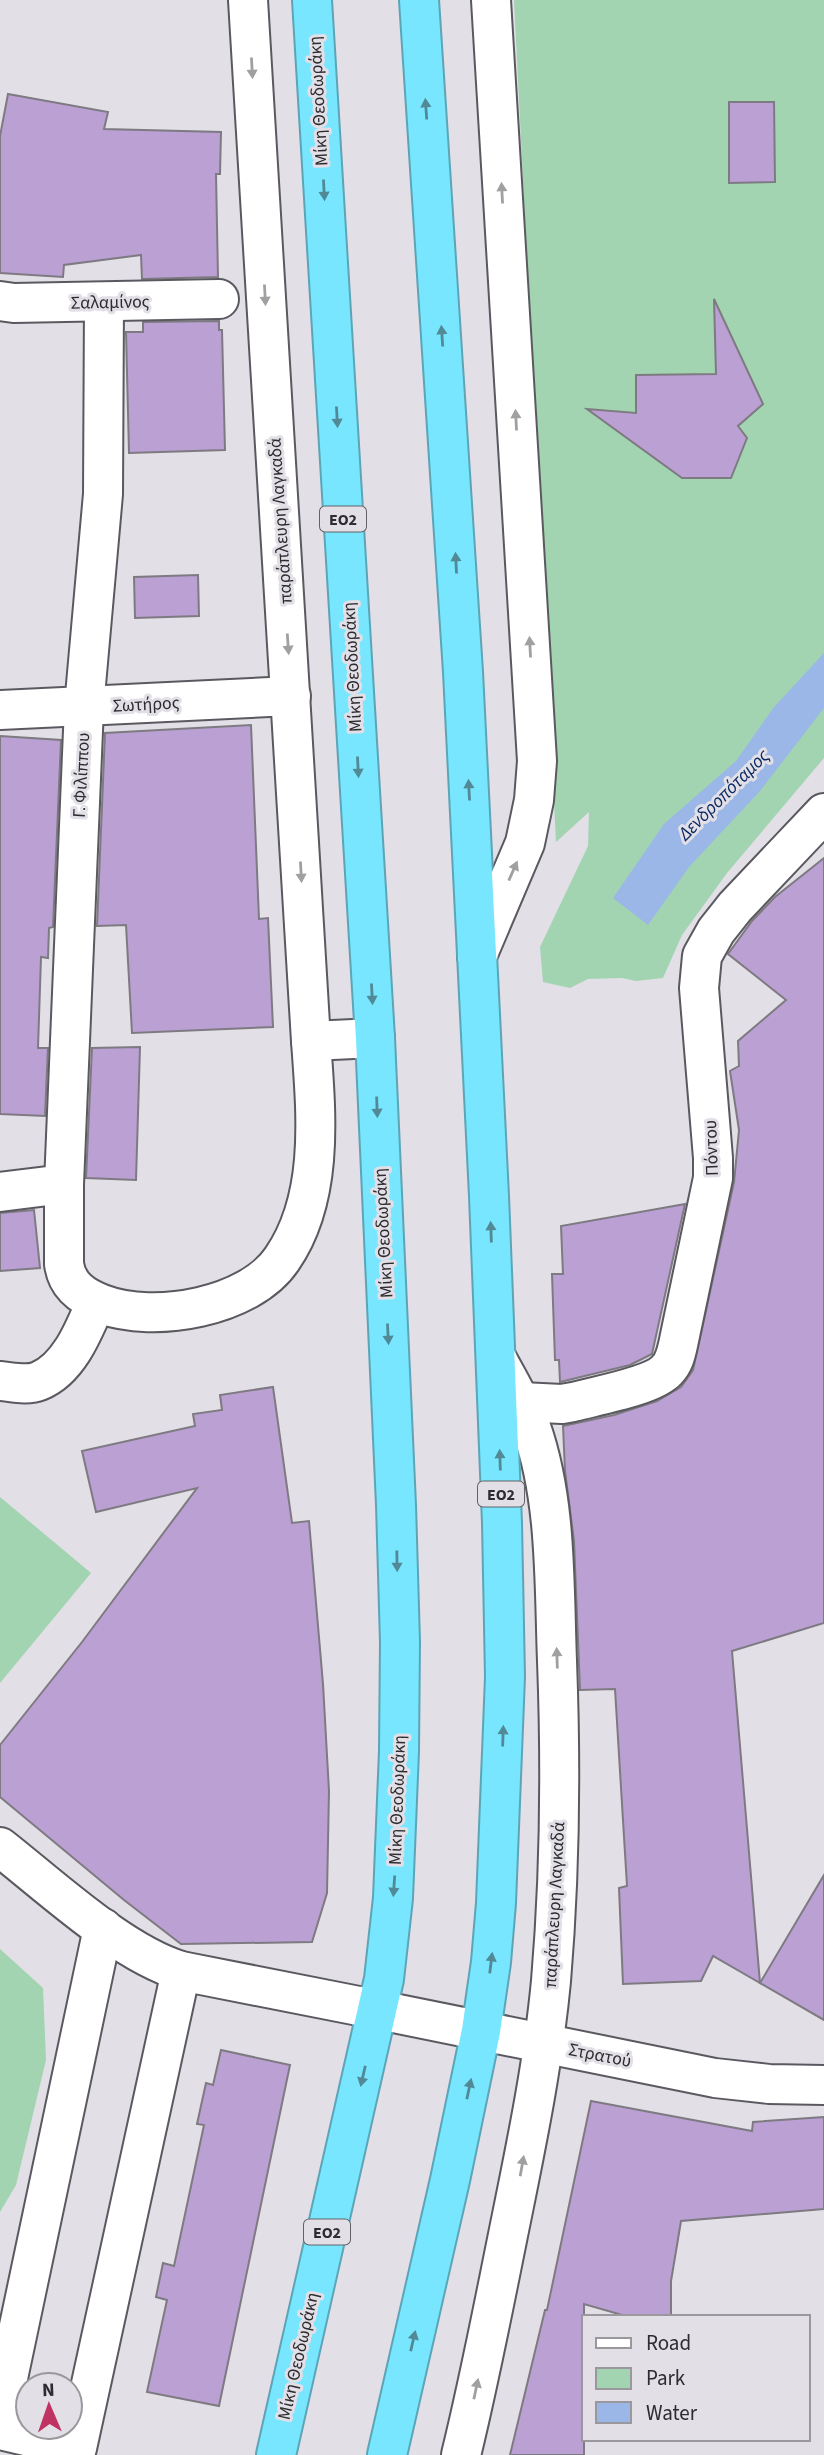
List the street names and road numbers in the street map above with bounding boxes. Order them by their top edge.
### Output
street label: Μίκη Θεοδωράκη [303,35,334,167]
street label: Σαλαμίνος [70,289,150,316]
street label: παράπλευρη Λαγκαδά [262,437,299,605]
road number: ΕΟ2 [320,506,366,532]
street label: Μίκη Θεοδωράκη [337,601,368,733]
street label: Σωτήρος [112,690,180,719]
street label: Γ. Φιλίππου [67,732,96,818]
street label: Πόντου [698,1120,725,1176]
street label: Μίκη Θεοδωράκη [368,1167,399,1299]
road number: ΕΟ2 [478,1482,524,1506]
street label: Μίκη Θεοδωράκη [383,1735,412,1866]
street label: παράπλευρη Λαγκαδά [538,1821,571,1989]
street label: Στρατού [566,2037,633,2074]
road number: ΕΟ2 [304,2220,350,2244]
street label: Μίκη Θεοδωράκη [272,2290,325,2422]

